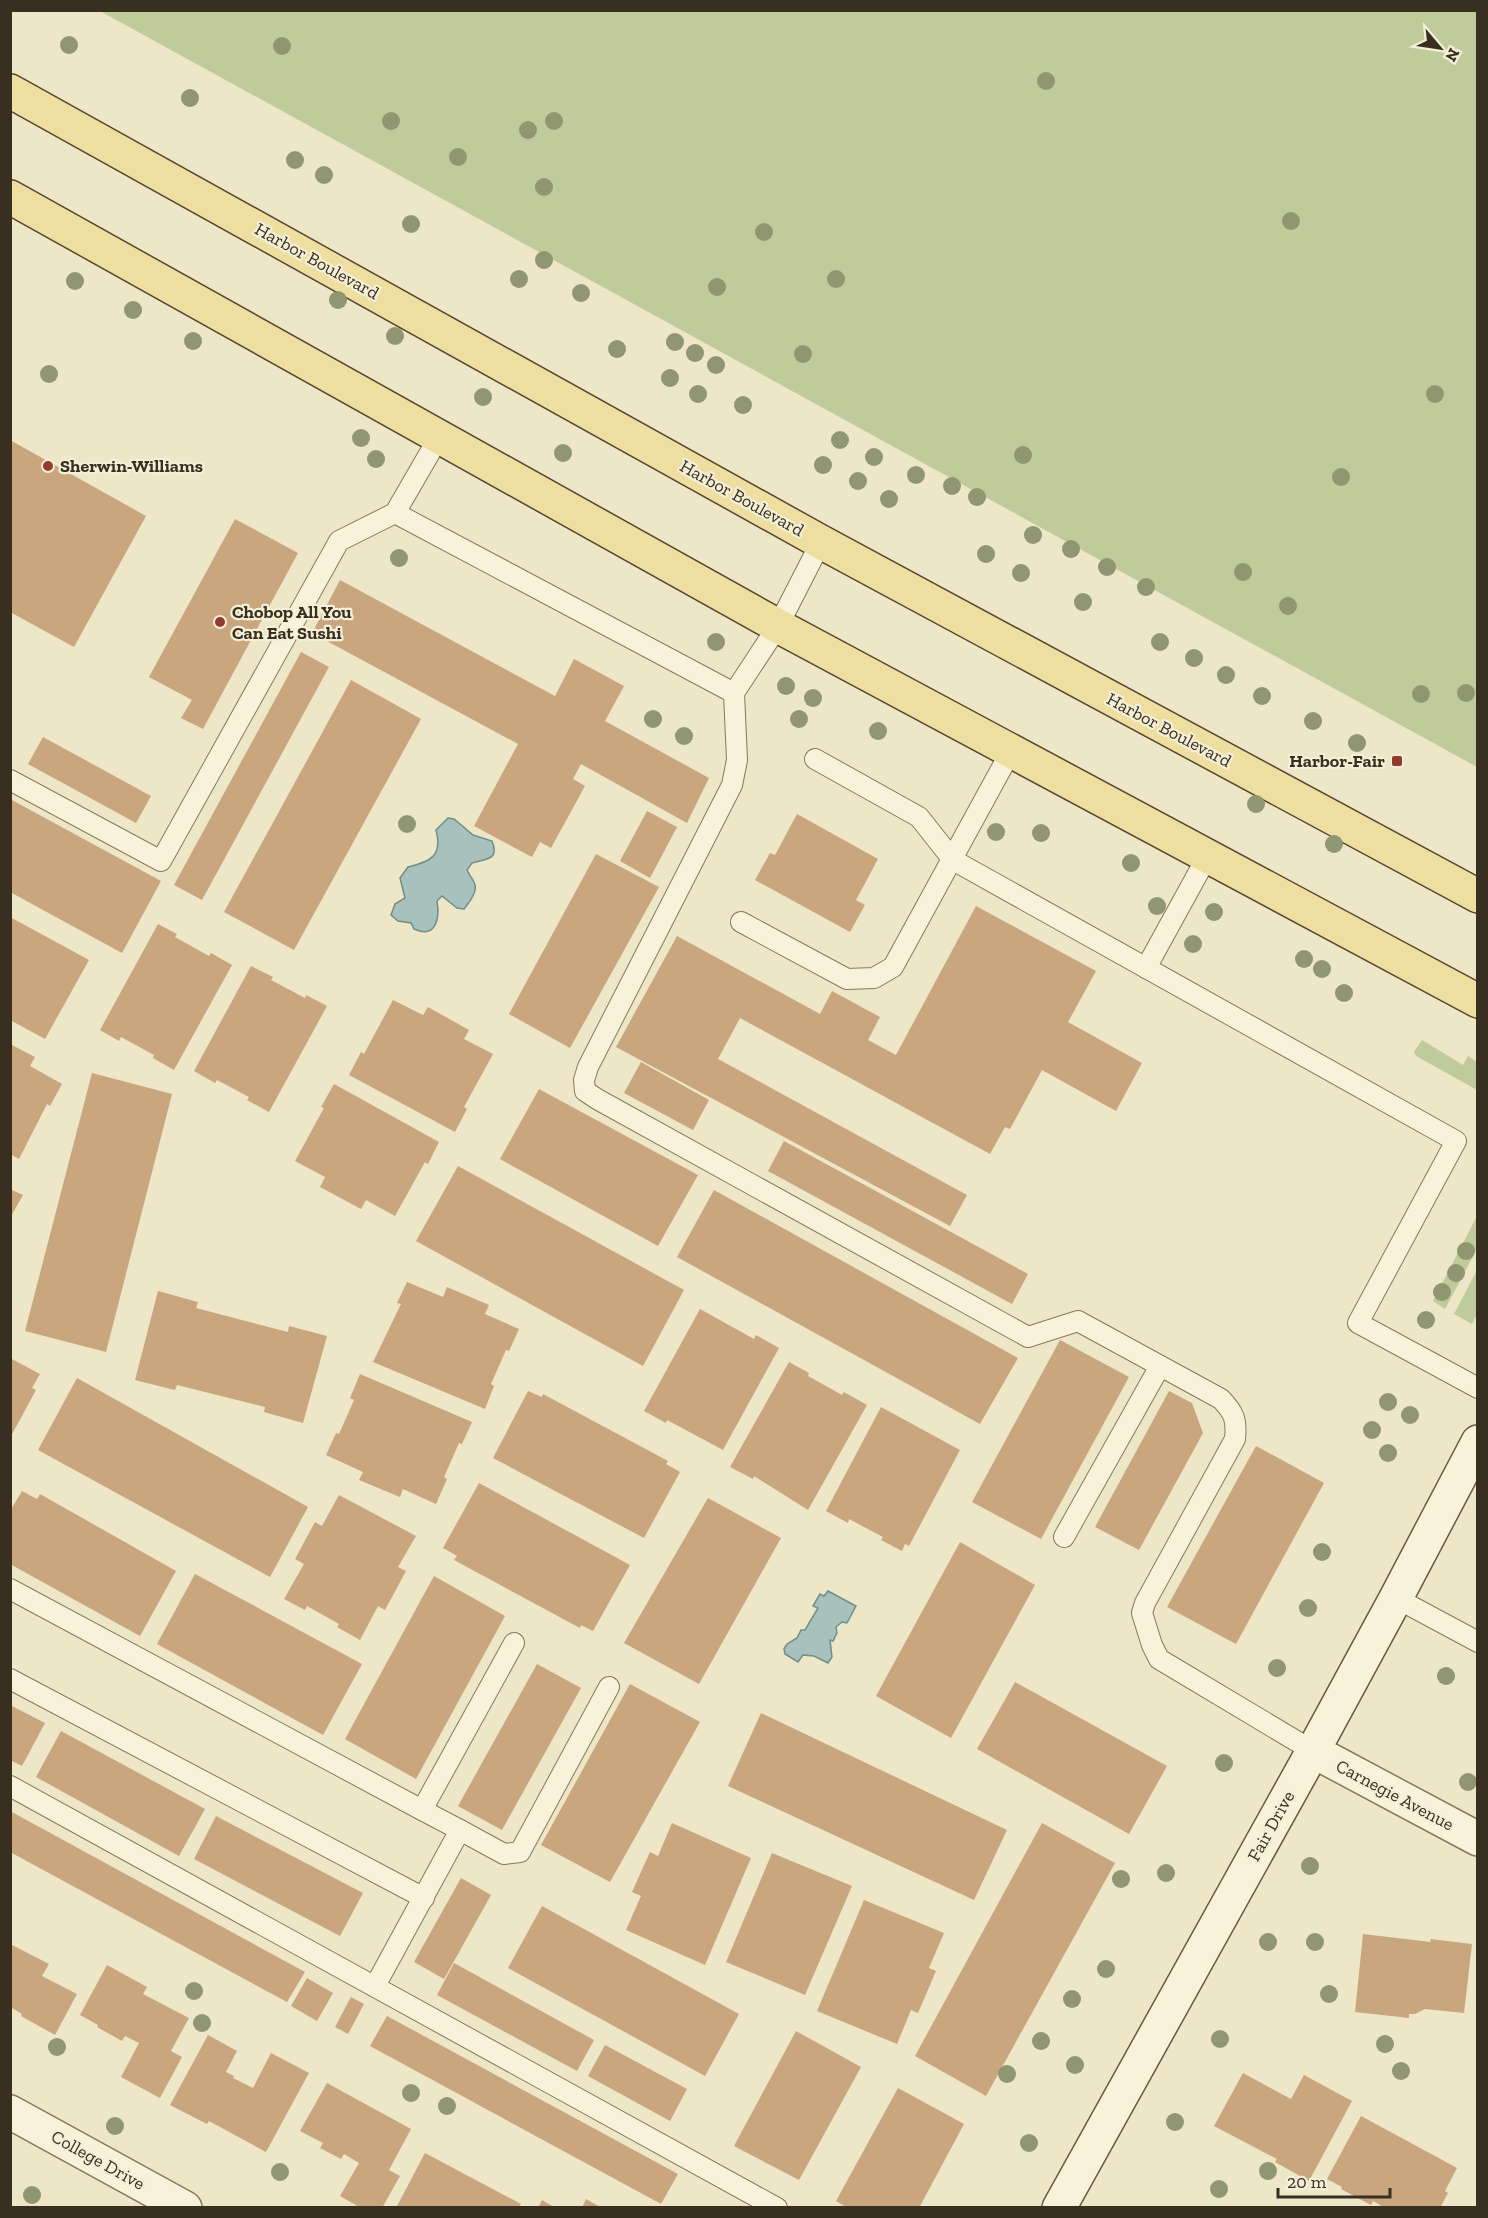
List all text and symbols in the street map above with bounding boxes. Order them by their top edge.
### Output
north arrow [1410,18,1470,78]
text: N [1441,45,1464,65]
street label: Harbor Boulevard [251,218,383,304]
place label: Sherwin-Williams [60,455,203,477]
street label: Harbor Boulevard [676,455,808,541]
marker: Sherwin-Williams [41,459,55,473]
place label: Chobop All You Can Eat Sushi [232,601,352,644]
marker: Chobop All You Can Eat Sushi [213,615,227,629]
street label: Harbor Boulevard [1103,688,1235,772]
place label: Harbor-Fair [1289,750,1385,772]
marker: Harbor-Fair [1390,754,1404,768]
street label: Carnegie Avenue [1332,1755,1458,1835]
street label: Fair Drive [1243,1787,1299,1865]
street label: College Drive [47,2125,149,2195]
scale bar [1278,2161,1390,2199]
text: 20 m [1287,2171,1327,2193]

